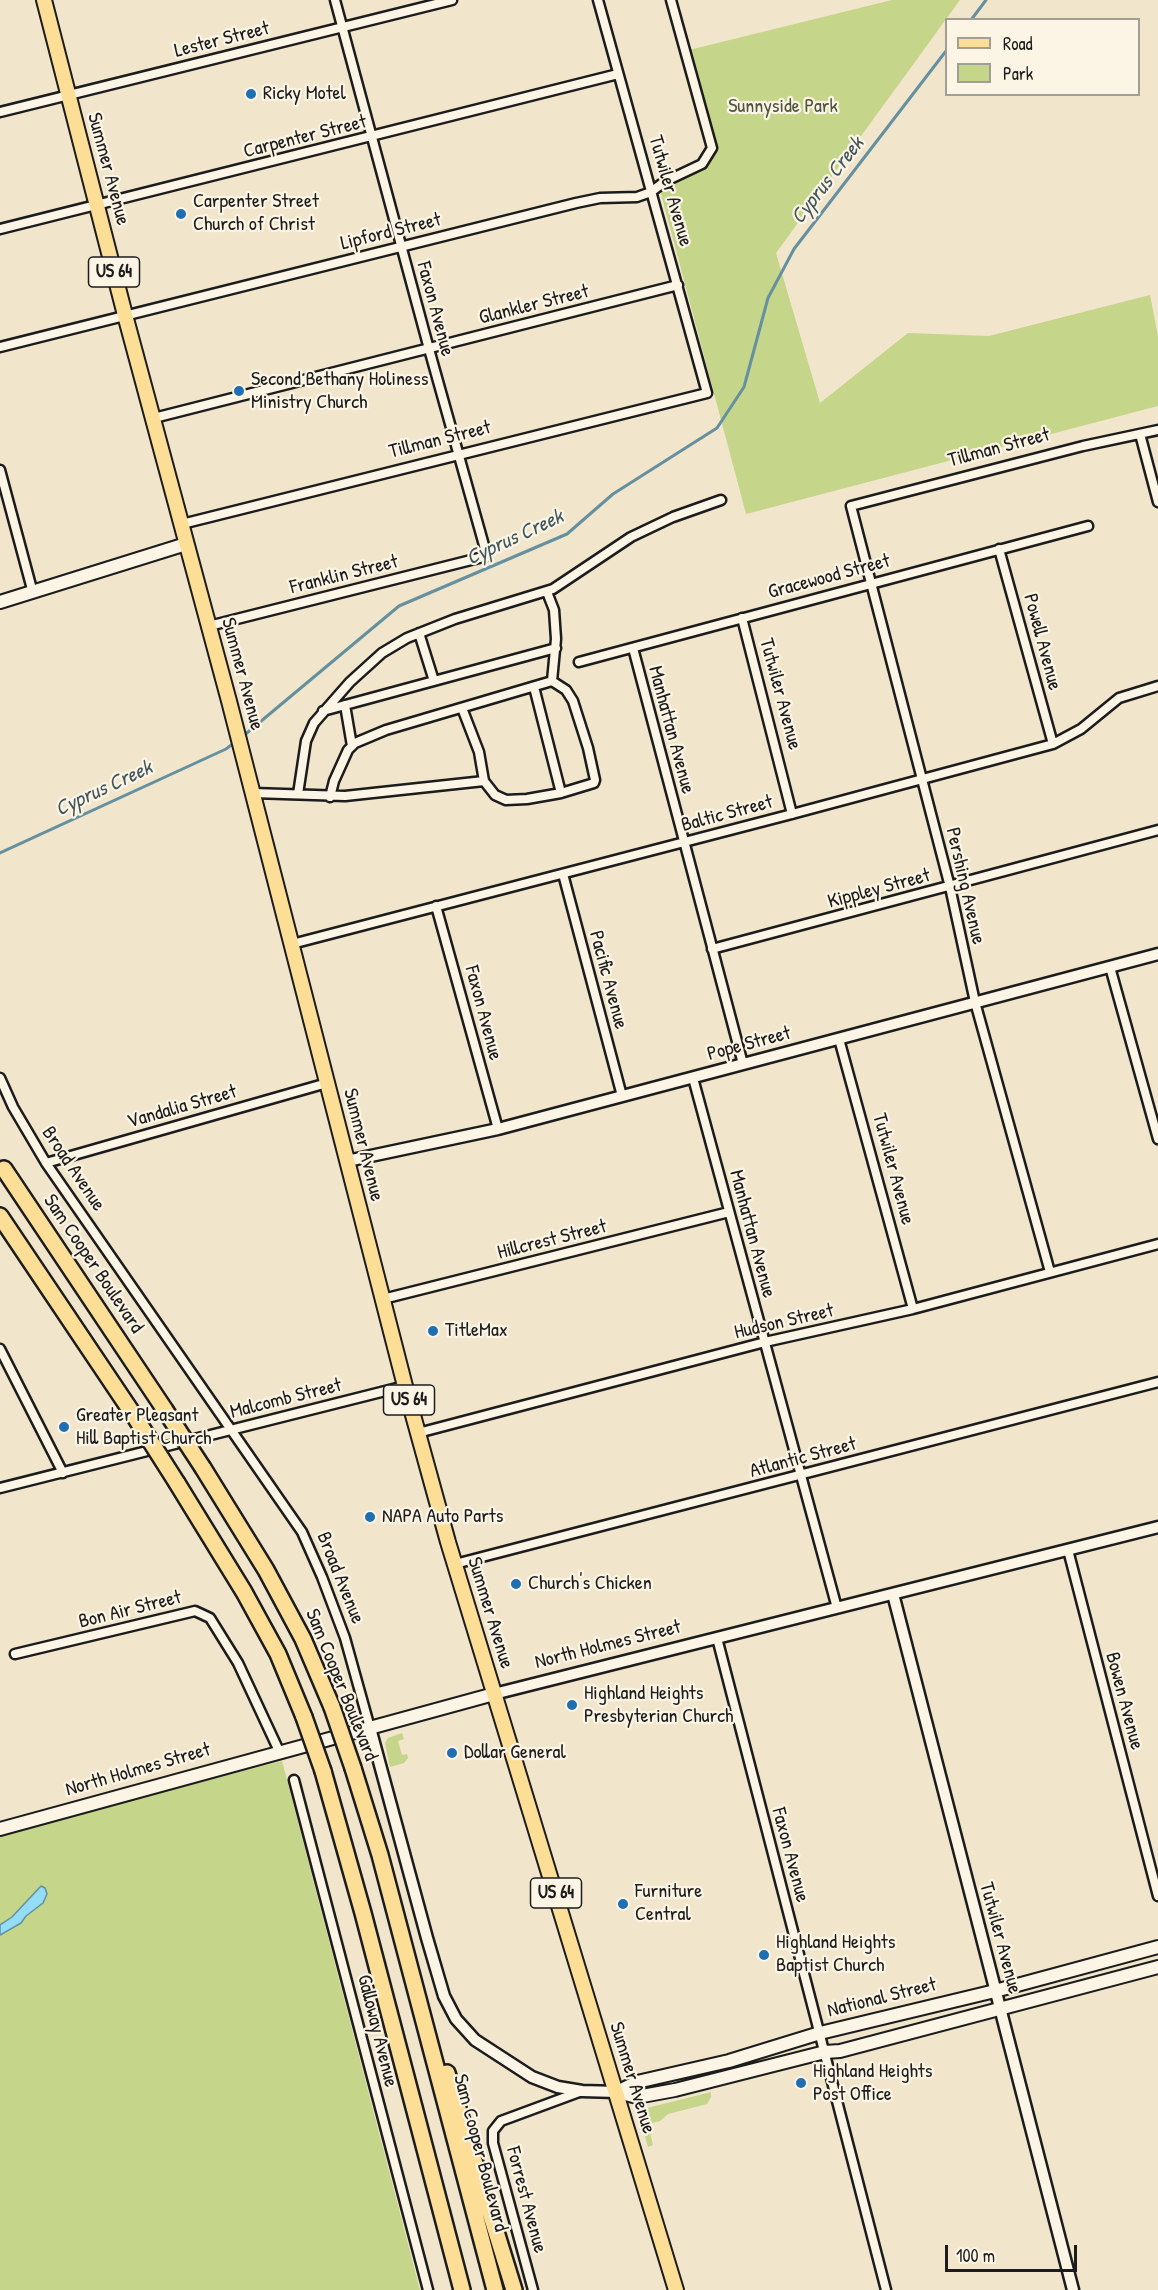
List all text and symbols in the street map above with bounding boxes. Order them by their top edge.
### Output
street label: Lester Street [172,17,272,63]
legend [945,18,1140,96]
text: Road [1003,31,1033,56]
text: Park [1003,61,1033,86]
place label: Ricky Motel [263,82,346,106]
marker: Ricky Motel [244,87,258,101]
park label: Sunnyside Park [728,95,838,119]
street label: Summer Avenue [81,110,135,228]
street label: Carpenter Street [241,110,369,164]
water label: Cyprus Creek [786,132,870,230]
street label: Tutwiler Avenue [643,133,697,249]
place label: Carpenter Street Church of Christ [193,190,319,237]
marker: Carpenter Street Church of Christ [174,207,188,221]
street label: Lipford Street [338,208,444,256]
road number: US 64 [88,257,140,287]
street label: Faxon Avenue [411,259,459,359]
street label: Glankler Street [477,280,591,330]
place label: Second Bethany Holiness Ministry Church [251,368,428,415]
marker: Second Bethany Holiness Ministry Church [232,384,246,398]
street label: Tillman Street [387,416,493,464]
street label: Tillman Street [946,423,1052,473]
water label: Cyprus Creek [463,505,567,571]
street label: Gracewood Street [765,549,893,605]
street label: Franklin Street [288,550,400,600]
street label: Powell Avenue [1018,591,1066,693]
street label: Summer Avenue [215,615,269,733]
street label: Tutwiler Avenue [754,636,806,752]
street label: Manhattan Avenue [642,664,700,796]
water label: Cyprus Creek [52,756,156,822]
street label: Baltic Street [679,790,775,838]
street label: Pershing Avenue [940,825,990,947]
street label: Kippley Street [825,864,933,914]
street label: Pacific Avenue [583,928,633,1032]
street label: Faxon Avenue [459,963,507,1063]
street label: Pope Street [705,1021,793,1067]
street label: Vandalia Street [125,1080,239,1134]
street label: Summer Avenue [337,1086,389,1204]
street label: Tutwiler Avenue [867,1111,919,1227]
street label: Broad Avenue [36,1122,110,1216]
street label: Manhattan Avenue [723,1168,781,1300]
street label: Sam Cooper Boulevard [38,1190,148,1338]
street label: Hillcrest Street [495,1215,609,1265]
street label: Hudson Street [732,1299,836,1345]
place label: TitleMax [445,1319,508,1343]
marker: TitleMax [426,1324,440,1338]
street label: Malcomb Street [228,1374,344,1424]
road number: US 64 [384,1385,434,1415]
place label: Greater Pleasant Hill Baptist Church [76,1404,211,1451]
marker: Greater Pleasant Hill Baptist Church [57,1420,71,1434]
street label: Atlantic Street [747,1432,859,1484]
place label: NAPA Auto Parts [382,1505,503,1529]
marker: NAPA Auto Parts [363,1510,377,1524]
street label: Broad Avenue [311,1529,369,1627]
street label: Summer Avenue [462,1554,518,1672]
place label: Church's Chicken [528,1572,652,1596]
marker: Church's Chicken [509,1577,523,1591]
street label: Bon Air Street [76,1586,184,1634]
street label: Sam Cooper Boulevard [300,1605,382,1765]
street label: North Holmes Street [533,1615,683,1675]
street label: Bowen Avenue [1099,1650,1149,1752]
place label: Highland Heights Presbyterian Church [584,1682,733,1729]
marker: Highland Heights Presbyterian Church [565,1698,579,1712]
street label: North Holmes Street [63,1738,213,1802]
place label: Dollar General [464,1741,566,1765]
marker: Dollar General [445,1746,459,1760]
street label: Faxon Avenue [766,1805,814,1905]
road number: US 64 [530,1878,582,1908]
place label: Furniture Central [635,1880,702,1927]
street label: Tutwiler Avenue [974,1880,1026,1996]
marker: Furniture Central [616,1897,630,1911]
place label: Highland Heights Baptist Church [776,1931,895,1978]
marker: Highland Heights Baptist Church [757,1948,771,1962]
street label: Galloway Avenue [351,1972,403,2090]
street label: National Street [825,1973,939,2023]
street label: Summer Avenue [604,2019,660,2137]
place label: Highland Heights Post Office [813,2060,932,2107]
street label: Sam Cooper Boulevard [447,2072,513,2234]
marker: Highland Heights Post Office [794,2076,808,2090]
street label: Forrest Avenue [500,2144,552,2256]
scale bar [948,2233,1080,2271]
text: 100 m [956,2243,995,2268]

